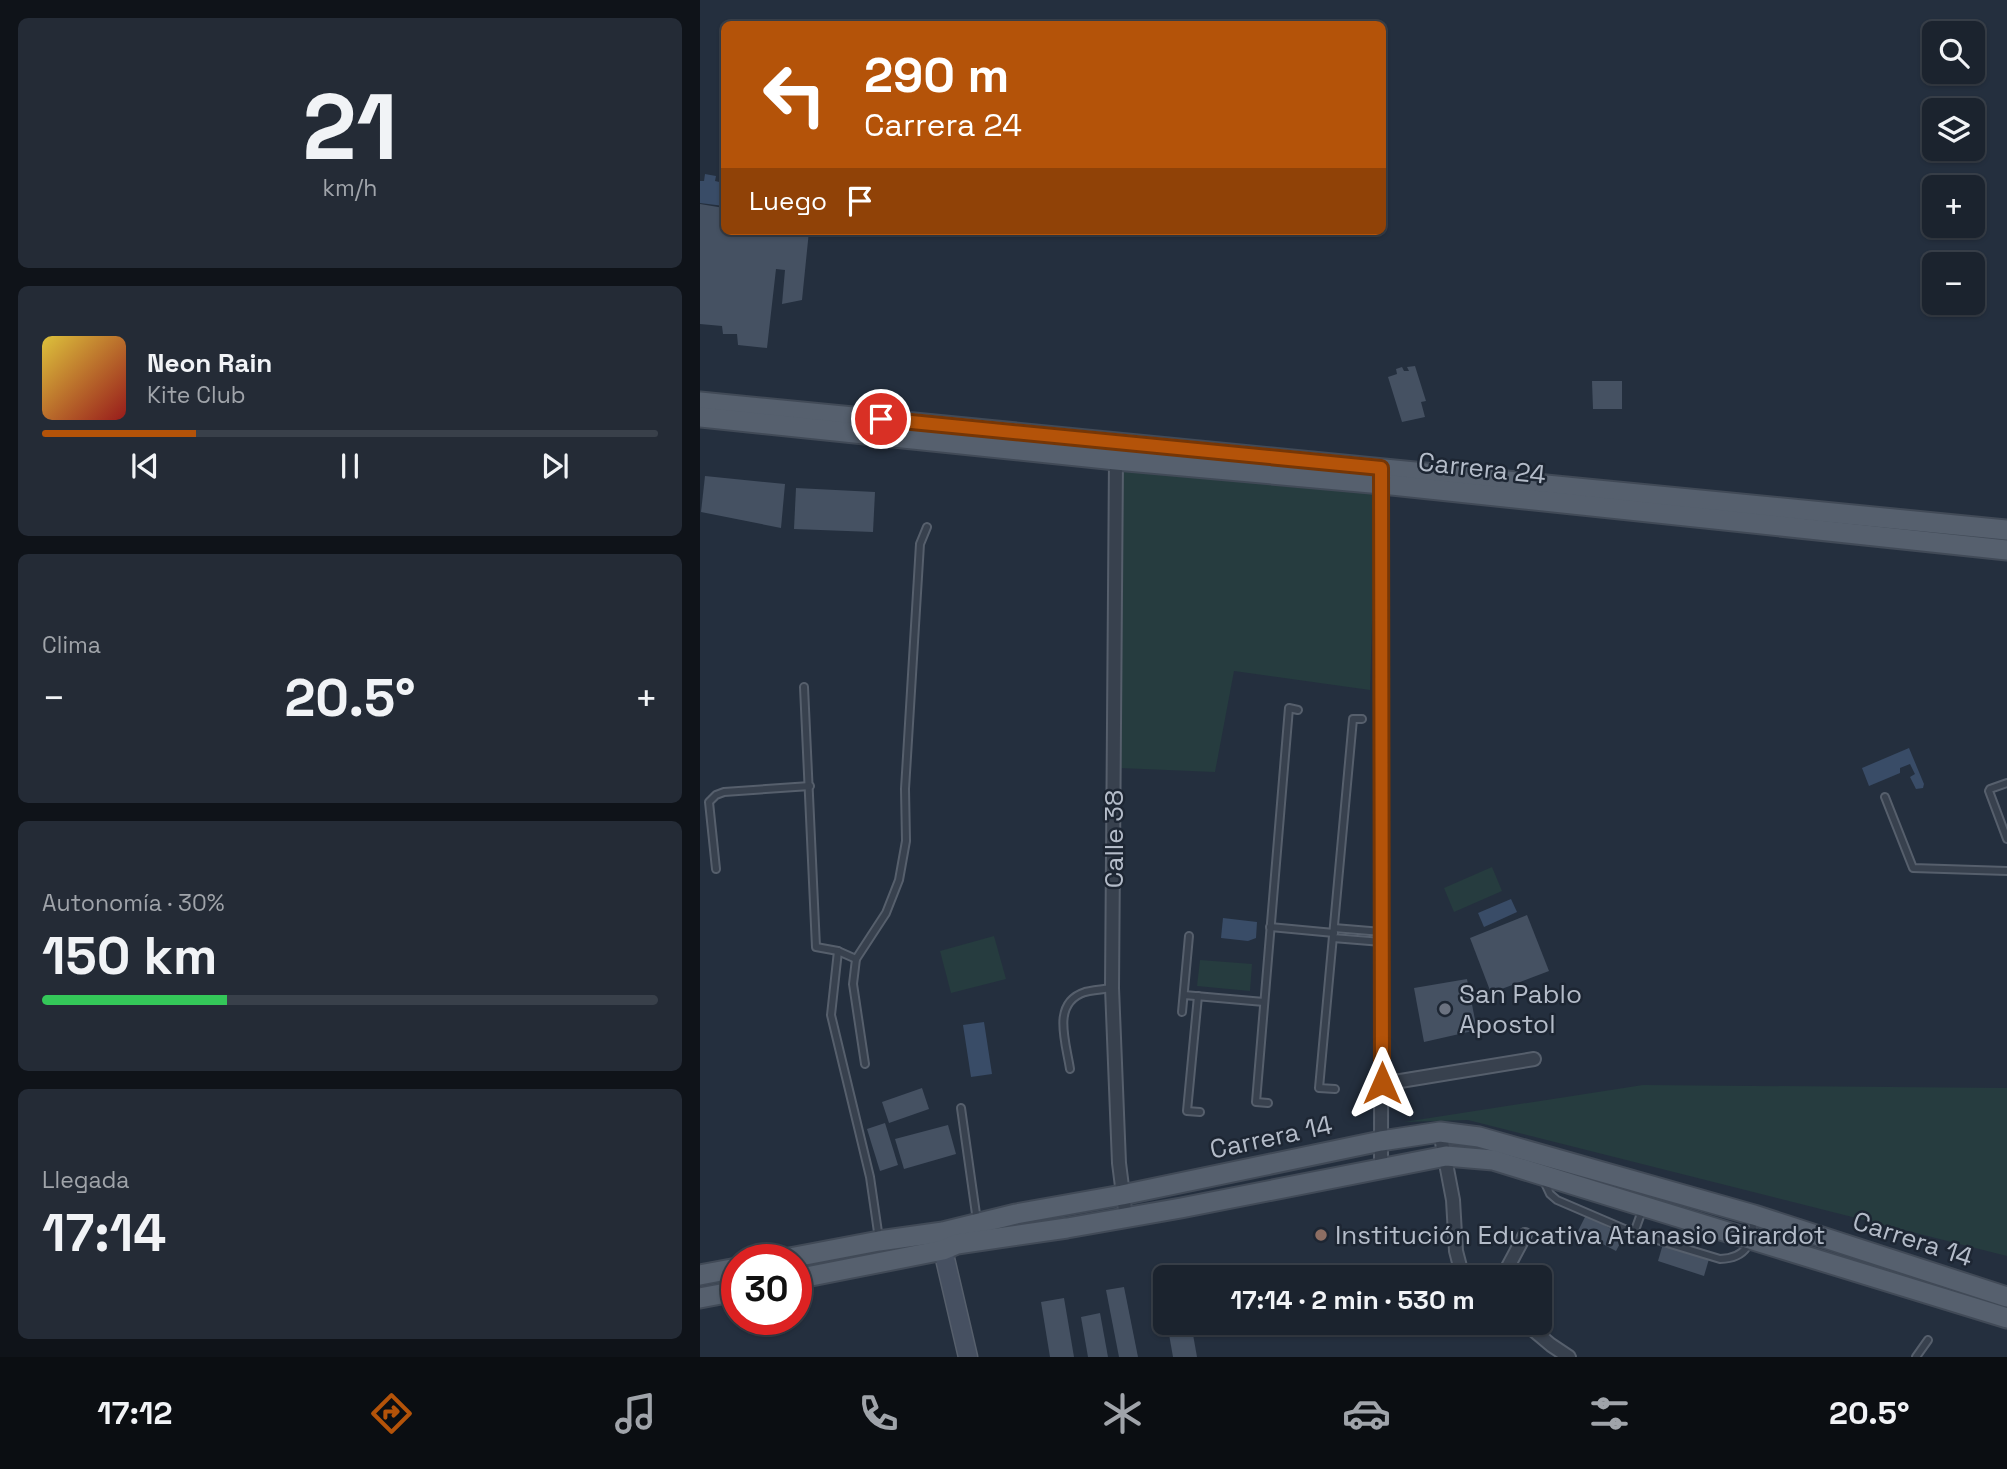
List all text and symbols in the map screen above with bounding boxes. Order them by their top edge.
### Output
map controls [1922,21,1985,315]
button: search [1922,21,1985,84]
text: 290 m [864,44,1009,106]
icon: left [749,49,840,140]
text: 21 [302,69,398,186]
button: layers [1922,98,1985,161]
text: Carrera 24 [864,105,1022,145]
text: km/h [323,173,377,203]
button: + [1922,175,1985,238]
icon: arrive [841,182,879,220]
text: Luego [749,184,827,218]
button: − [1922,252,1985,315]
text: Neon Rain [147,346,272,380]
text: Kite Club [147,380,246,410]
pin [851,389,911,449]
icon: arrive [862,400,900,438]
street label: Carrera 24 [1416,444,1548,492]
icon: previous [126,447,164,485]
icon: pause [331,447,369,485]
icon: next [536,447,574,485]
text: Clima [42,630,101,660]
text: 20.5° [284,665,416,731]
text: − [42,674,66,722]
text: + [634,674,658,722]
street label: Calle 38 [1097,790,1131,888]
text: Autonomía · 30% [42,888,224,918]
text: 150 km [42,923,217,989]
place label: San Pablo Apostol [1459,977,1582,1041]
marker: San Pablo Apostol [1437,1001,1453,1017]
position arrow [1345,1046,1419,1120]
street label: Carrera 14 [1207,1107,1335,1167]
text: Llegada [42,1165,130,1195]
text: 17:14 [42,1200,166,1266]
street label: Carrera 14 [1849,1204,1977,1274]
place label: Institución Educativa Atanasio Girardot [1335,1218,1825,1252]
marker: Institución Educativa Atanasio Girardot [1313,1227,1329,1243]
speed limit sign: 30 [721,1244,812,1335]
text: 17:14 · 2 min · 530 m [1230,1283,1475,1317]
icon: directions [367,1389,416,1438]
icon: music [611,1389,660,1438]
icon: phone [854,1389,903,1438]
icon: climate [1098,1389,1147,1438]
icon: car [1342,1389,1391,1438]
icon: filters [1585,1389,1634,1438]
text: 17:12 [97,1393,173,1433]
text: 20.5° [1829,1393,1910,1433]

